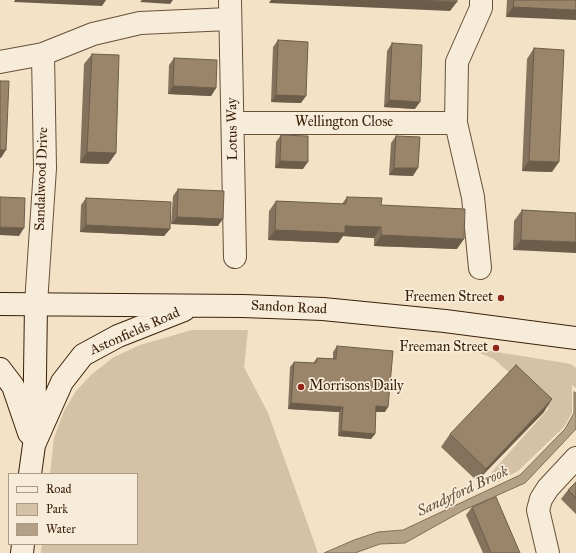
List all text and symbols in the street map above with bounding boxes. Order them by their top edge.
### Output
street label: Lotus Way [224,97,242,161]
street label: Wellington Close [295,115,393,131]
street label: Sandalwood Drive [32,127,52,231]
place label: Freemen Street [404,290,493,306]
marker: Freemen Street [496,293,506,303]
street label: Sandon Road [251,298,327,318]
street label: Astonfields Road [87,305,183,359]
place label: Freeman Street [399,340,488,356]
marker: Freeman Street [491,343,501,353]
place label: Morrisons Daily [309,379,404,395]
marker: Morrisons Daily [296,382,306,392]
water label: Sandyford Brook [415,463,511,521]
legend [8,473,138,545]
text: Road [46,482,72,496]
text: Park [46,502,68,516]
text: Water [46,522,76,536]

